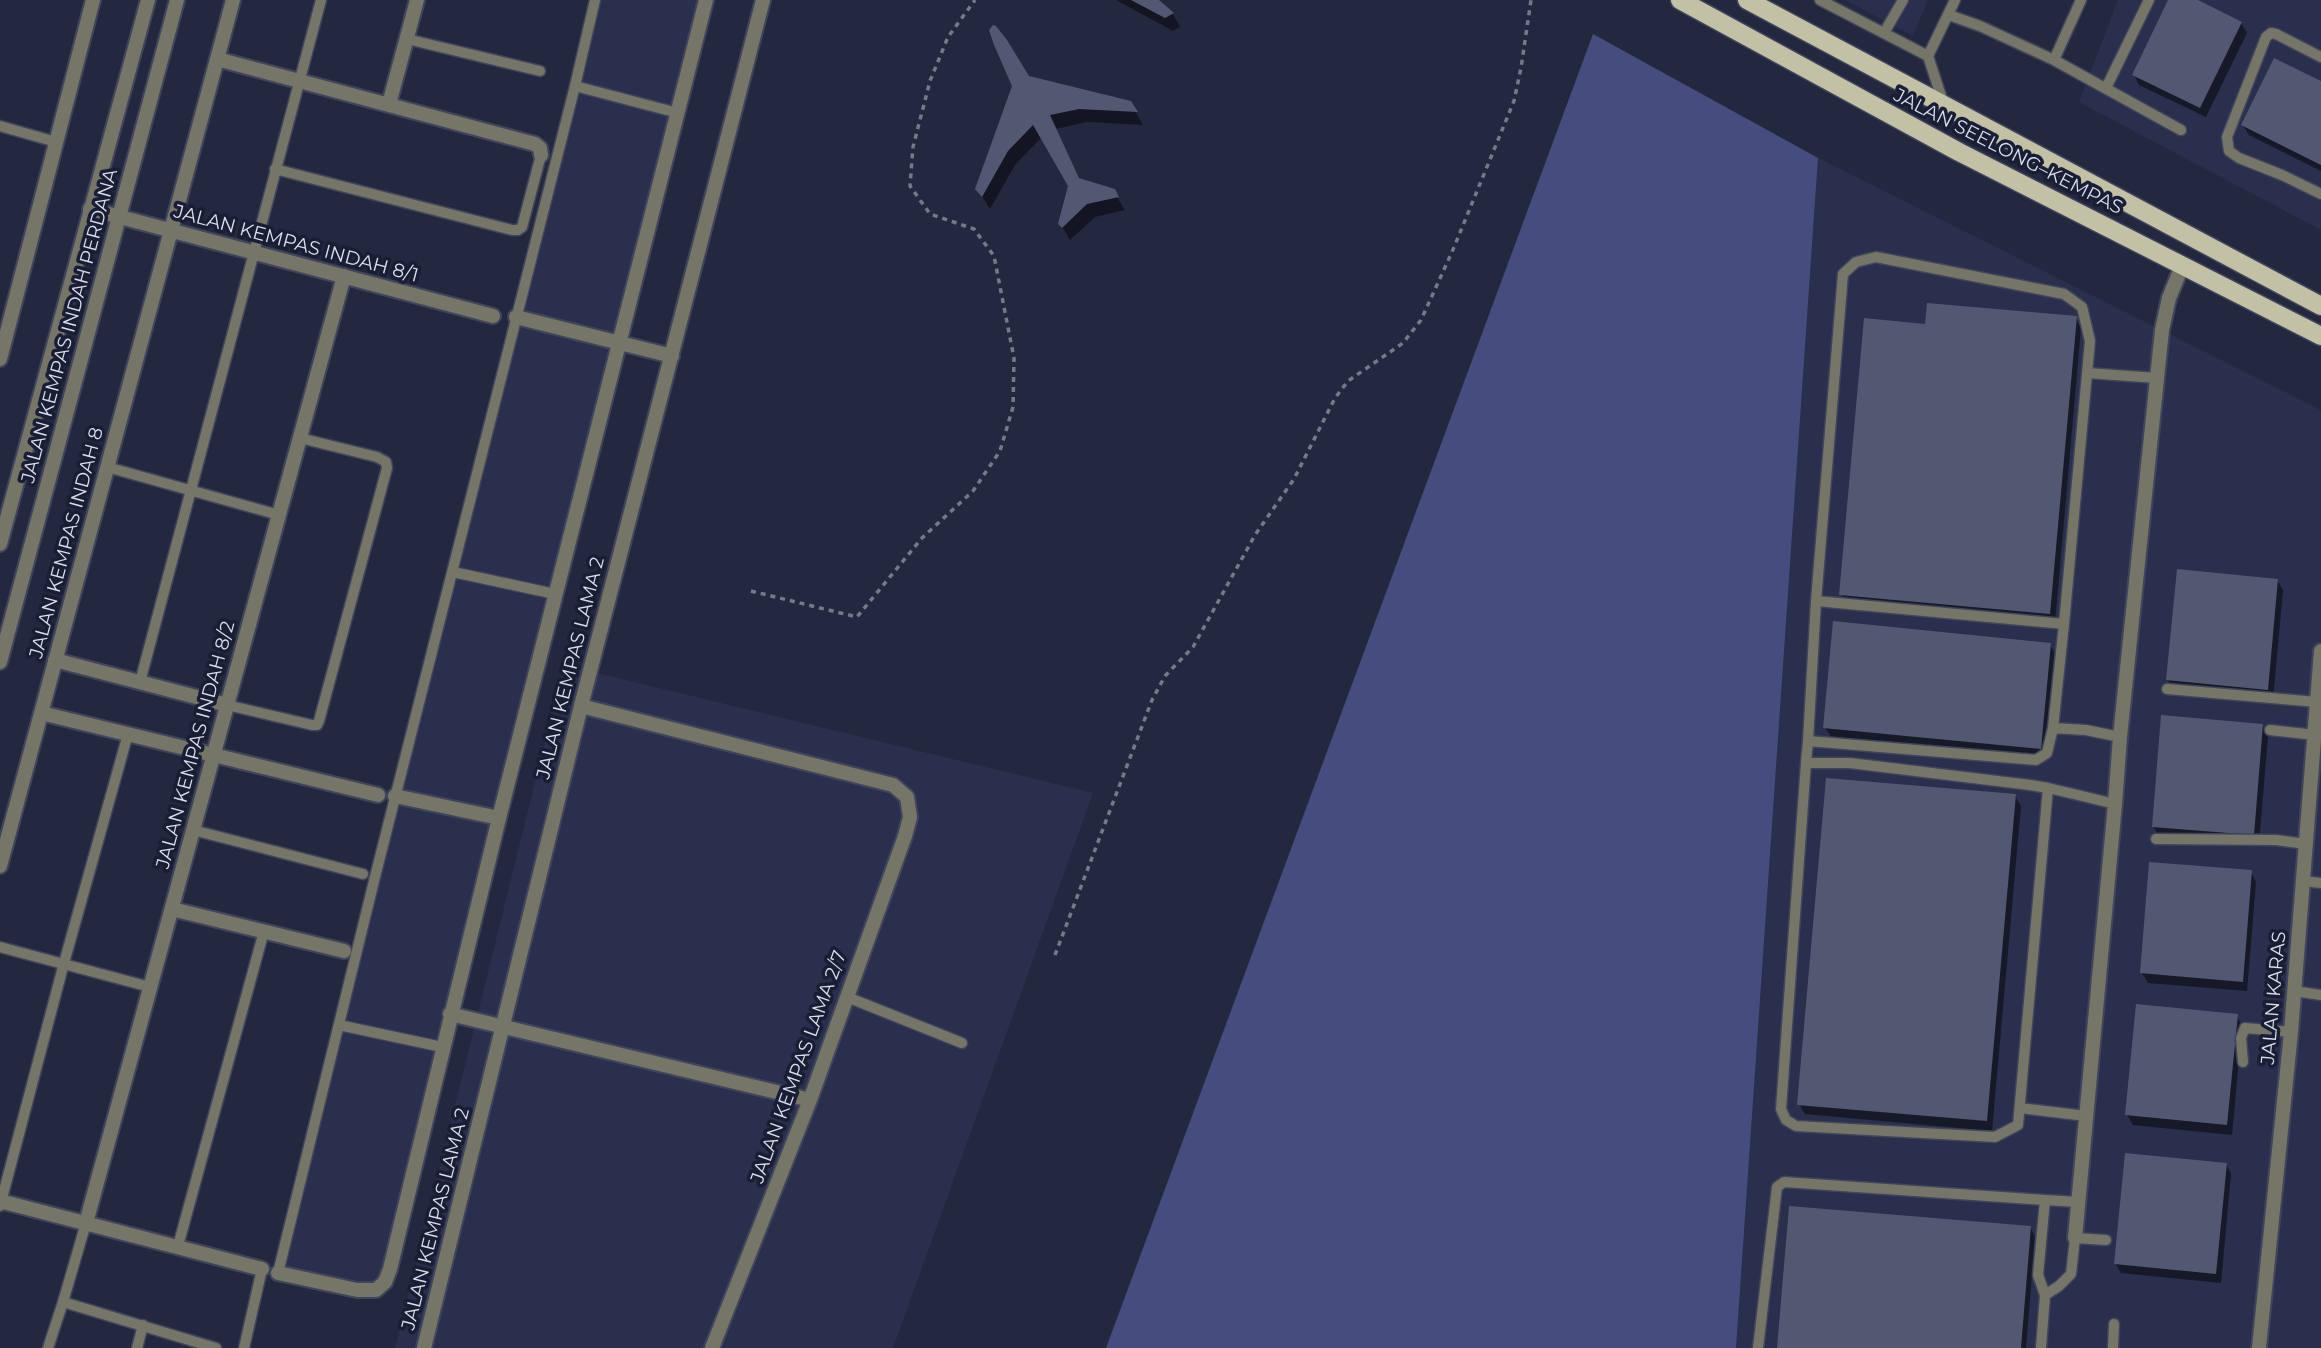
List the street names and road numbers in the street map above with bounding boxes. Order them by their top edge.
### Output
street label: JALAN SEELONG–KEMPAS [1890,84,2126,220]
street label: JALAN KEMPAS INDAH PERDANA [17,166,123,486]
street label: JALAN KEMPAS INDAH 8/1 [171,200,421,288]
street label: JALAN KEMPAS INDAH 8 [25,425,109,661]
street label: JALAN KEMPAS LAMA 2 [532,555,610,781]
street label: JALAN KEMPAS INDAH 8/2 [152,619,240,871]
street label: JALAN KARAS [2257,930,2291,1066]
street label: JALAN KEMPAS LAMA 2/7 [746,948,852,1186]
street label: JALAN KEMPAS LAMA 2 [397,1106,475,1332]

